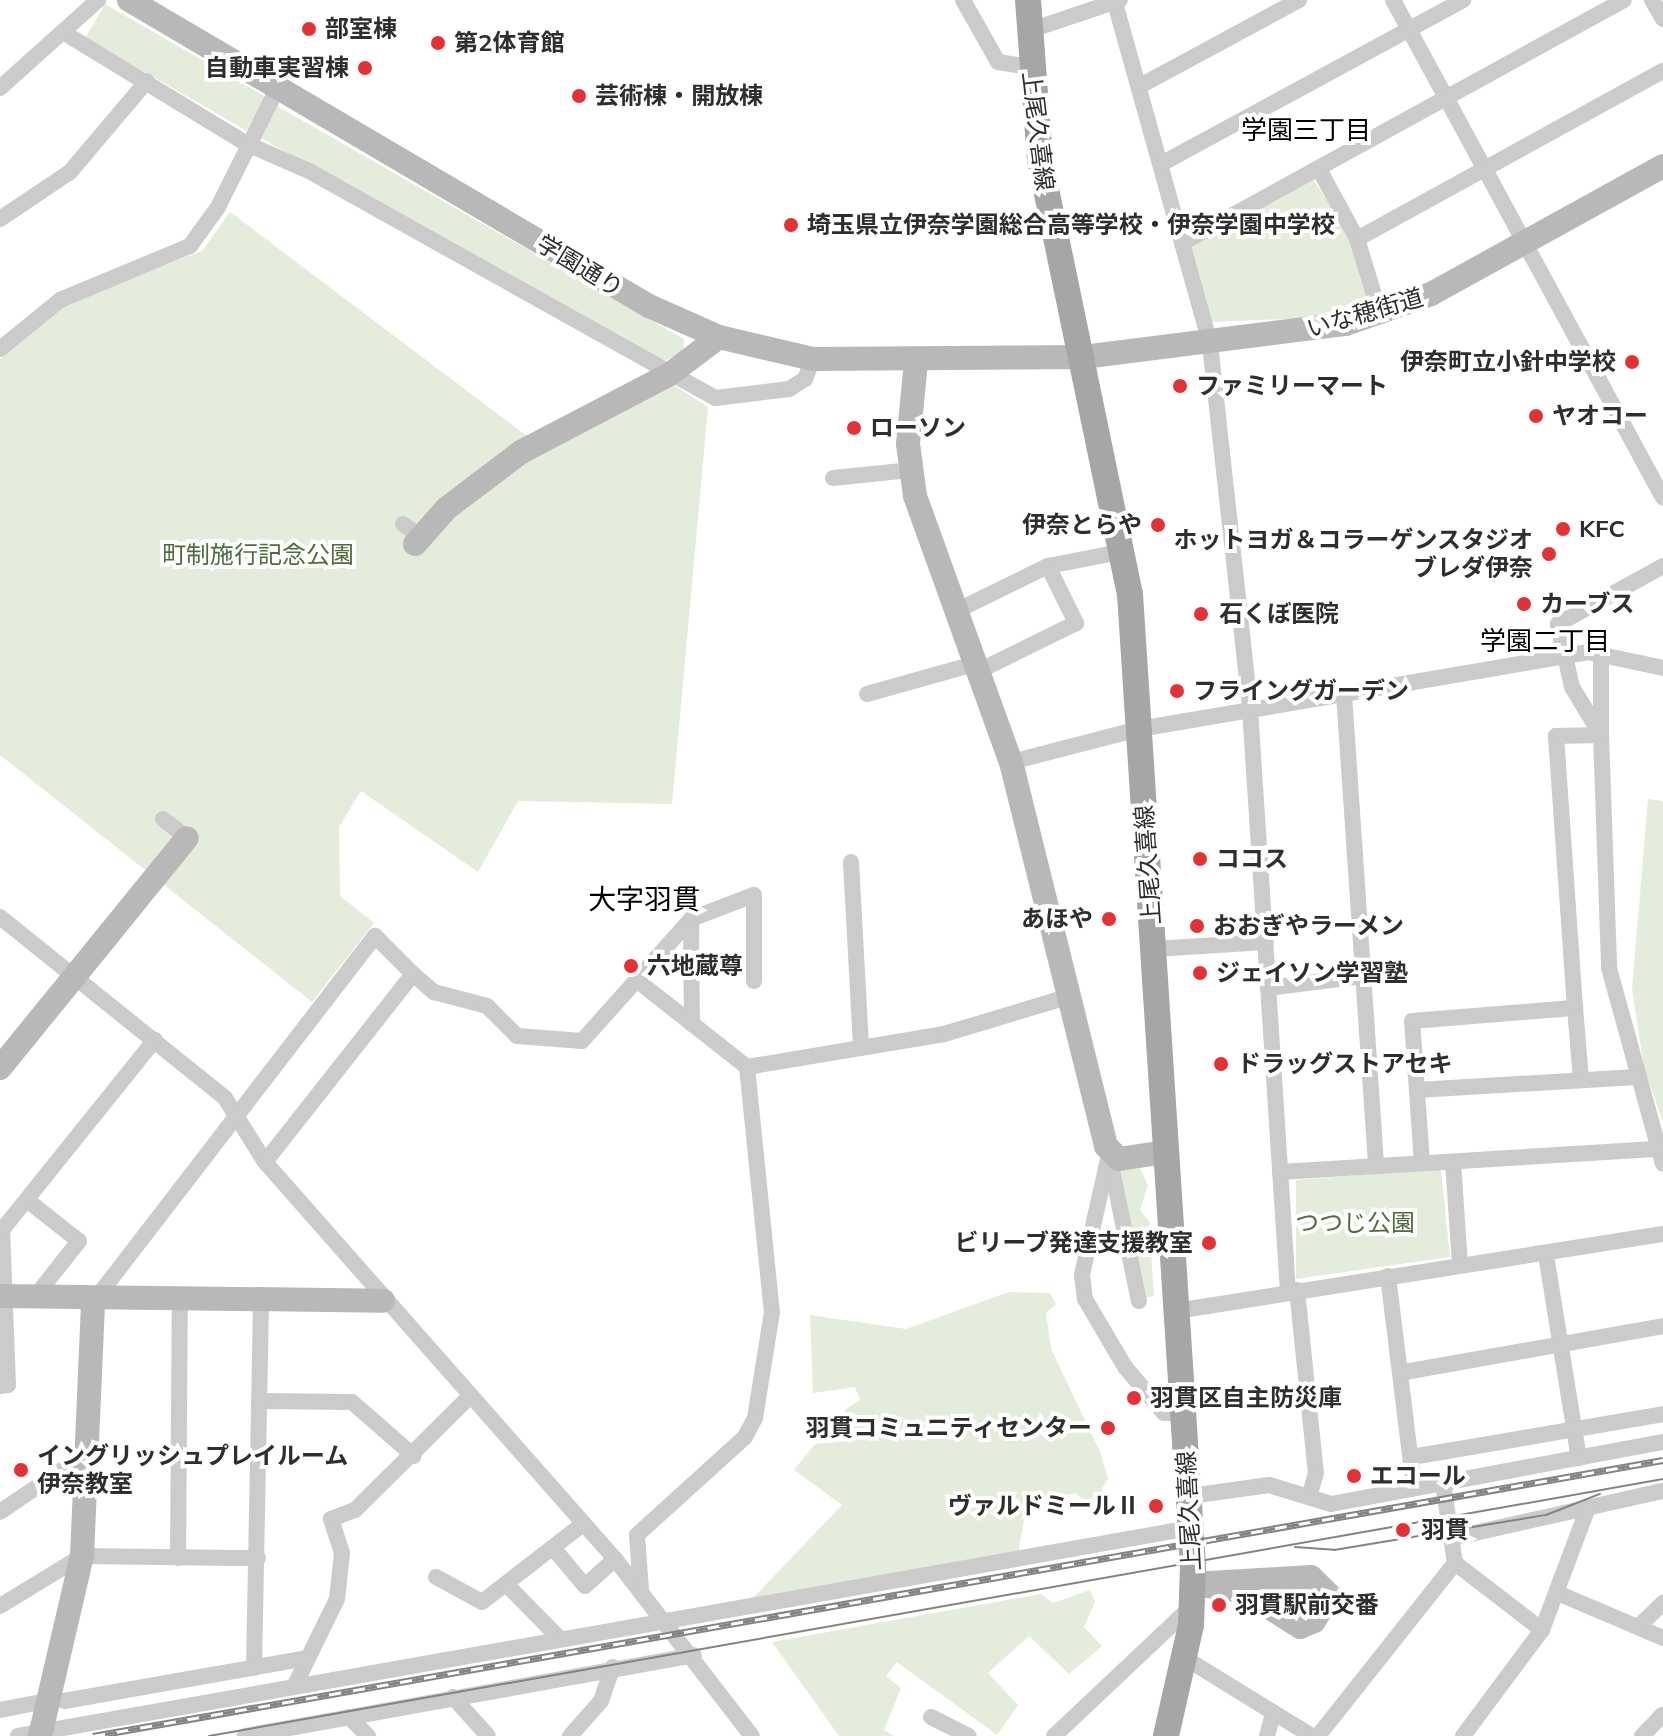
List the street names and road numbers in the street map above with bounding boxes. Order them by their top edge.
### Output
street label: 上尾久喜線 [1016,70,1060,192]
street label: 学園通り [531,229,629,303]
street label: いな穂街道 [1303,283,1427,343]
street label: 上尾久喜線 [1129,804,1167,926]
street label: 上尾久喜線 [1171,1450,1207,1572]

